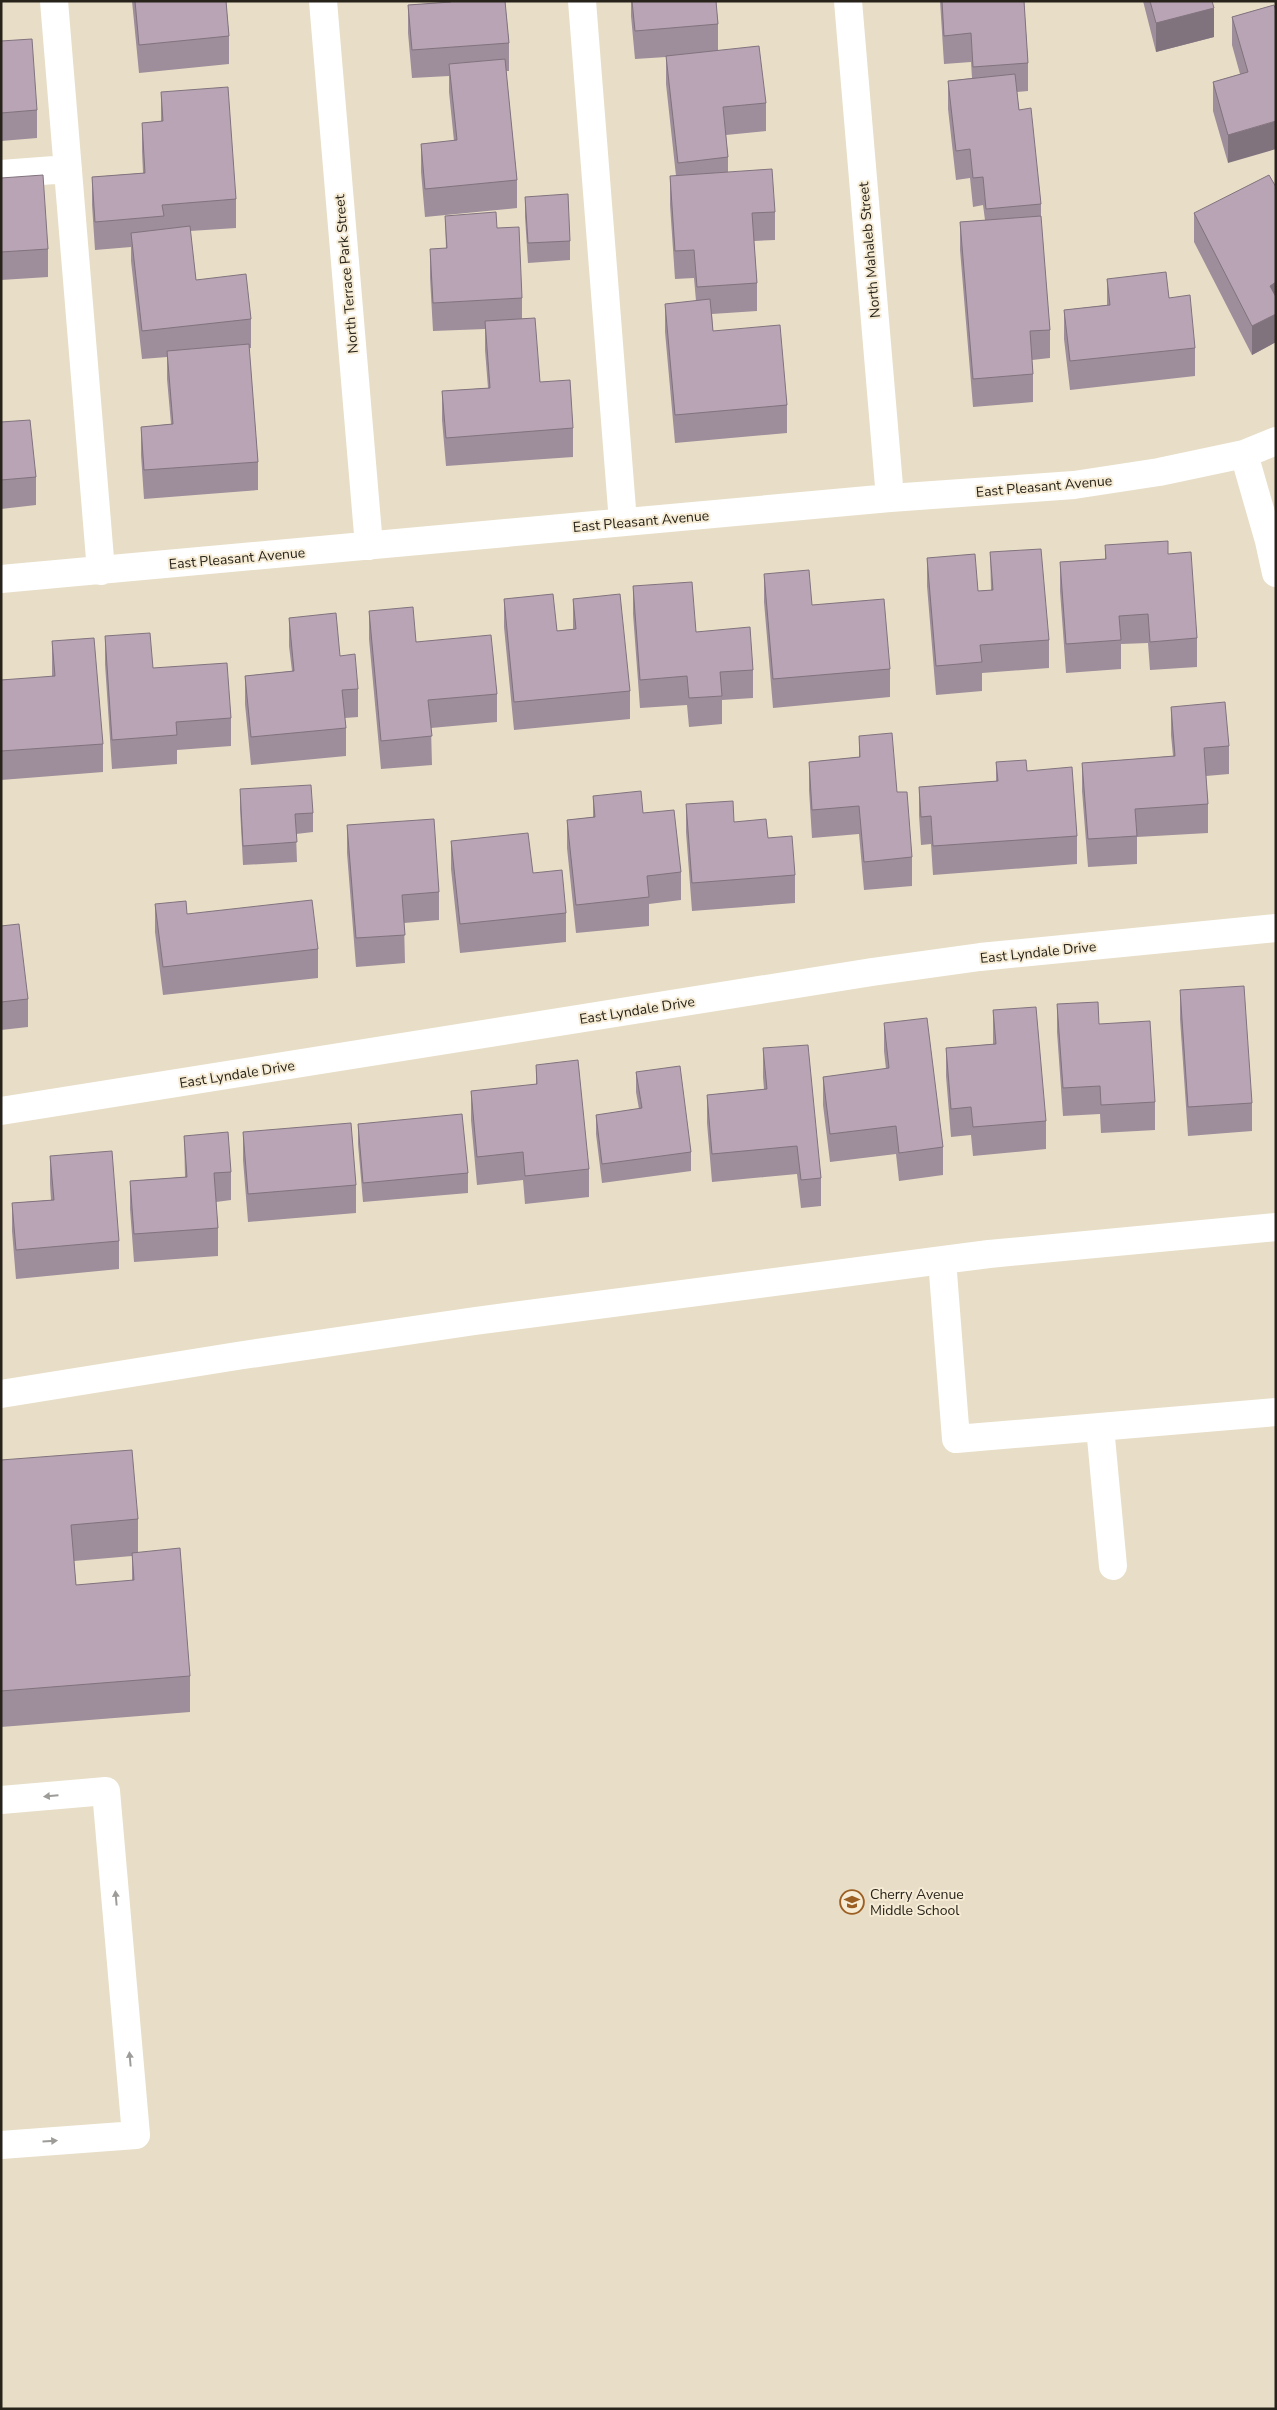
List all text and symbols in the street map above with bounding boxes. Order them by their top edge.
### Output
street label: North Mahaleb Street [854,181,885,319]
street label: North Terrace Park Street [330,194,363,354]
street label: East Pleasant Avenue [975,471,1113,502]
street label: East Pleasant Avenue [572,506,710,537]
street label: East Pleasant Avenue [168,543,306,574]
street label: East Lyndale Drive [979,937,1097,968]
street label: East Lyndale Drive [578,992,696,1029]
street label: East Lyndale Drive [178,1056,296,1093]
one-way arrow [42,1792,58,1800]
place label: Cherry Avenue Middle School [870,1885,964,1920]
one-way arrow [111,1889,119,1905]
school or university icon: Cherry Avenue Middle School [839,1889,865,1915]
one-way arrow [126,2051,134,2067]
one-way arrow [42,2137,58,2145]

